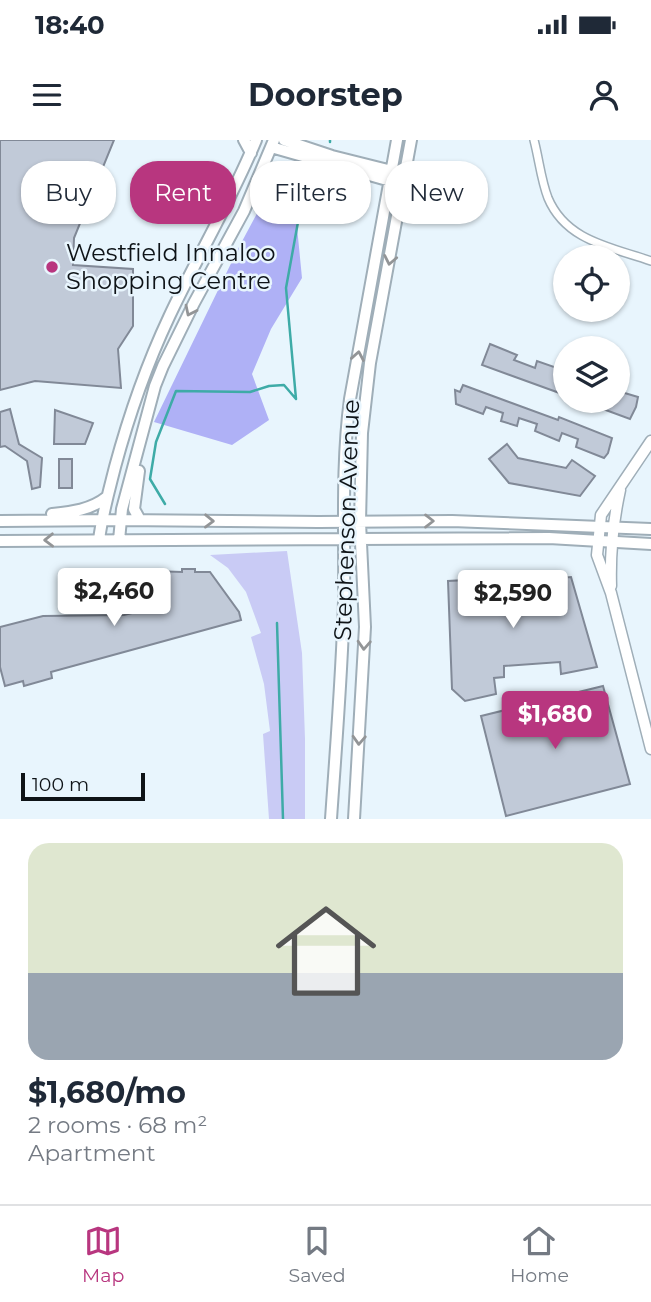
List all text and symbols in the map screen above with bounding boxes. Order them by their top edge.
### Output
text: 18:40 [35,9,105,41]
text: Doorstep [248,75,403,114]
icon: menu [28,76,66,114]
icon: person [585,76,623,114]
chip: Buy [21,161,116,224]
chip: Rent [130,161,236,224]
chip: Filters [250,161,371,224]
chip: New [385,161,488,224]
place label: Westfield Innaloo Shopping Centre [66,238,276,295]
map controls [553,245,630,413]
button: locate [553,245,630,322]
one-way arrow [383,254,398,266]
marker: Westfield Innaloo Shopping Centre [44,259,60,275]
one-way arrow [185,304,199,316]
button: layers [553,336,630,413]
one-way arrow [349,350,364,362]
street label: Stephenson Avenue [328,399,365,641]
one-way arrow [204,513,214,529]
one-way arrow [424,513,434,529]
one-way arrow [44,532,54,548]
pin: $2,460 [57,568,171,628]
pin: $2,590 [456,570,570,630]
text: $2,460 [74,577,154,605]
text: $2,590 [474,579,552,607]
one-way arrow [357,640,372,651]
pin: $1,680 [498,692,612,751]
text: $1,680 [518,700,592,728]
one-way arrow [352,735,367,746]
scale bar [21,770,145,802]
text: 100 m [32,773,89,796]
icon: home [263,888,389,1014]
text: $1,680/mo [28,1074,186,1111]
text: 2 rooms · 68 m² [28,1111,207,1139]
text: Apartment [28,1139,156,1167]
tab: Map [82,1222,124,1287]
tab: Saved [289,1222,346,1287]
tab: Home [510,1222,569,1287]

